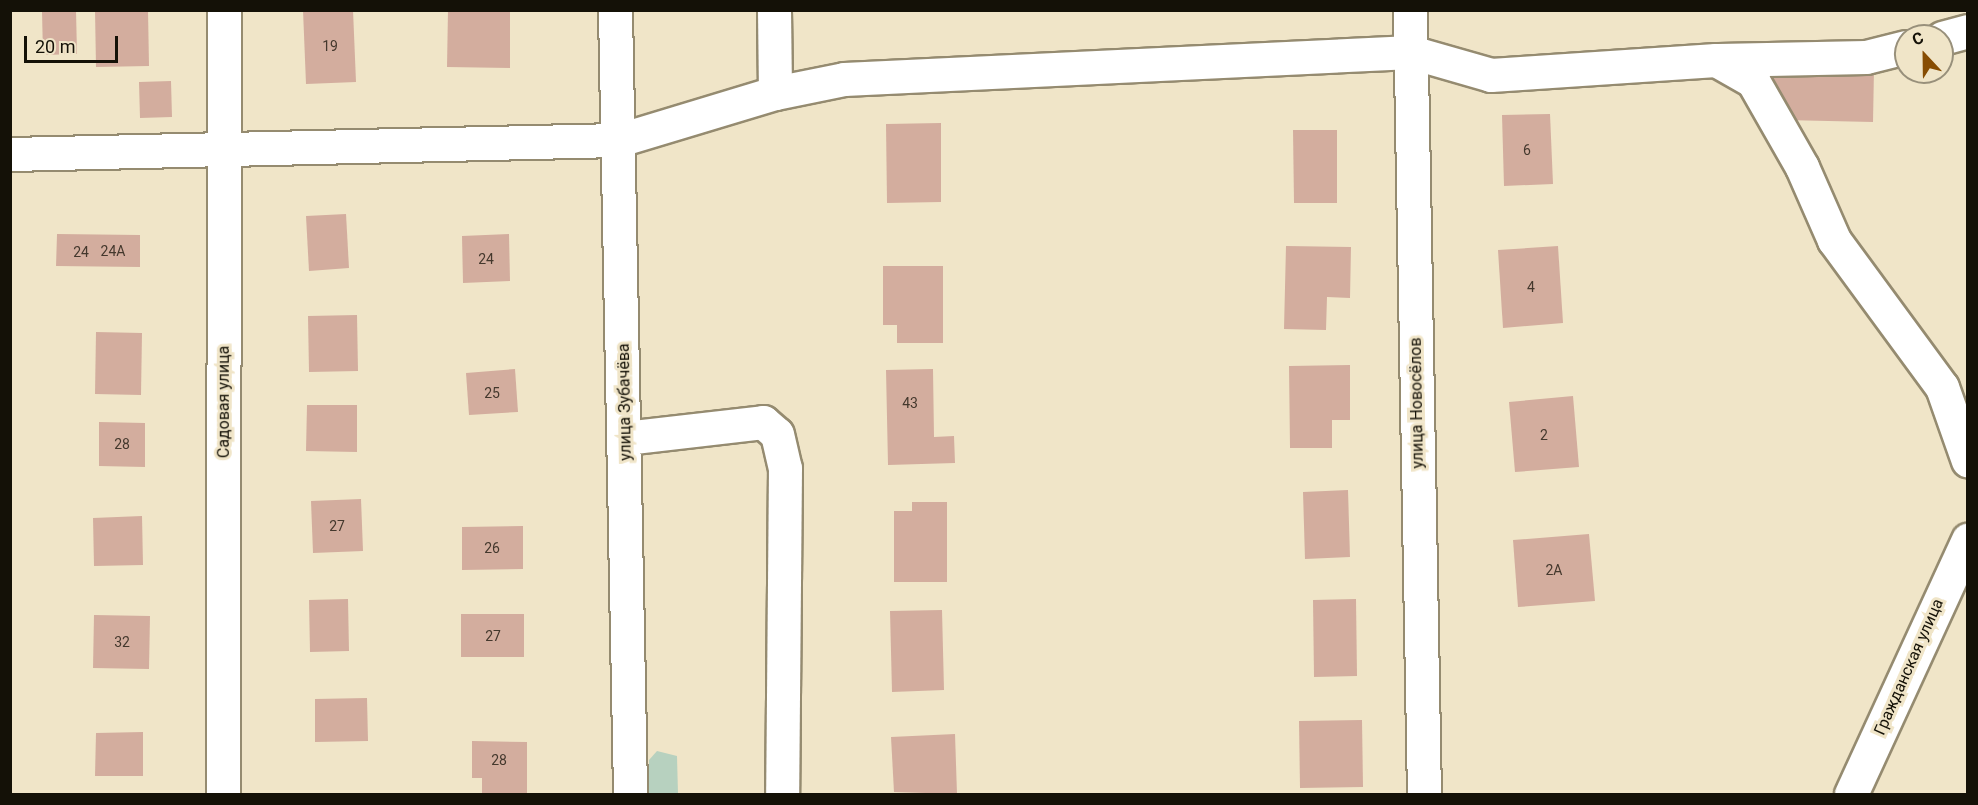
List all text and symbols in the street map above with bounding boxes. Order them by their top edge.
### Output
scale bar [27,24,122,62]
north arrow [1894,24,1954,84]
text: С [1909,28,1926,49]
text: 20 m [35,36,75,57]
house number: 19 [322,38,338,54]
house number: 6 [1523,142,1531,158]
house number: 24А [101,243,125,259]
house number: 24 [73,244,89,260]
house number: 24 [478,251,494,267]
house number: 4 [1527,279,1535,295]
street label: улица Новосёлов [1406,337,1428,469]
street label: улица Зубачёва [614,343,636,461]
street label: Садовая улица [214,346,234,458]
house number: 25 [484,385,500,401]
house number: 43 [902,395,918,411]
house number: 2 [1540,427,1548,443]
house number: 28 [114,436,130,452]
house number: 27 [329,518,345,534]
house number: 26 [484,540,500,556]
house number: 2А [1545,562,1563,578]
street label: Гражданская улица [1870,596,1948,738]
house number: 27 [485,628,501,644]
house number: 32 [114,634,130,650]
house number: 28 [491,752,507,768]

